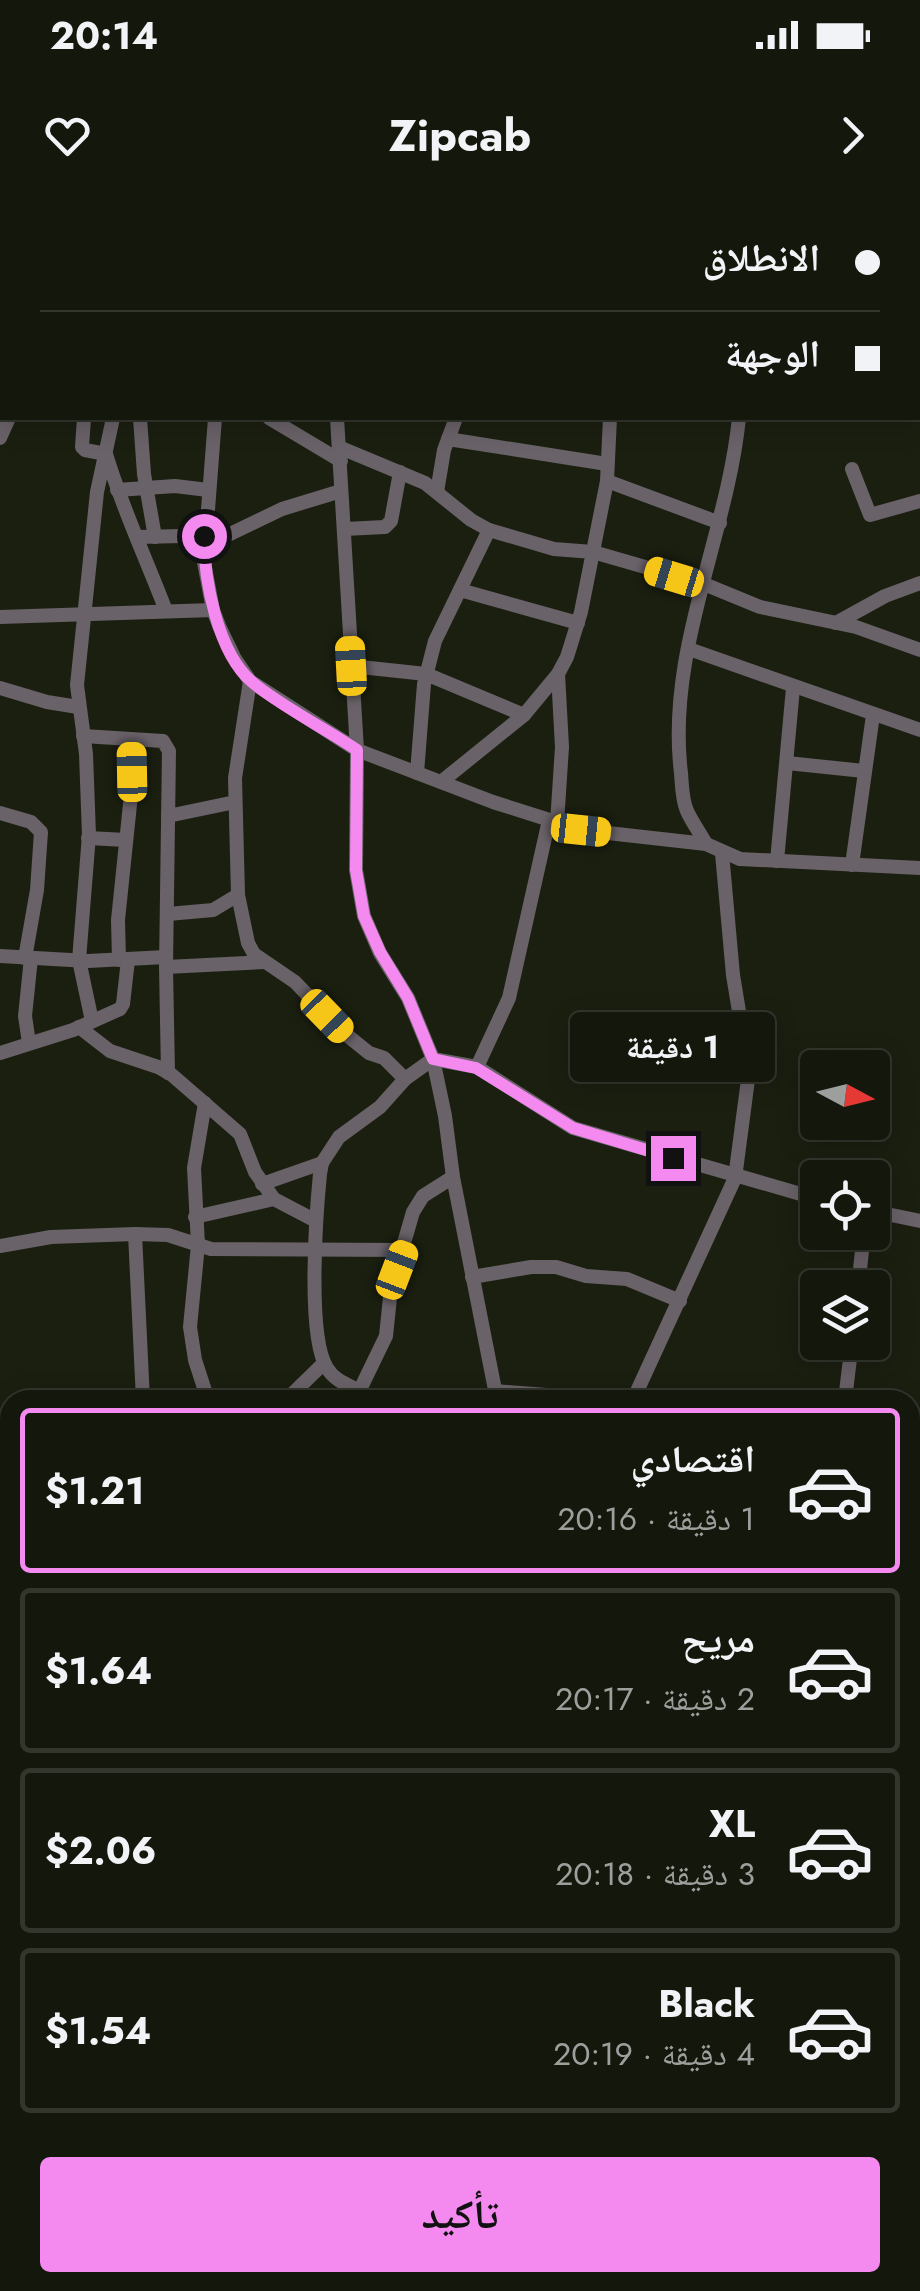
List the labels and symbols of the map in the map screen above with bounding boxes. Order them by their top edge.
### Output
route start [182,514,227,559]
car [641,554,707,600]
car [334,635,368,697]
car [116,742,148,802]
car [550,812,612,848]
car [295,984,359,1048]
callout: 1 دقيقة [570,1013,776,1083]
north arrow [800,1050,890,1140]
route end [651,1136,696,1181]
car [372,1237,422,1303]

